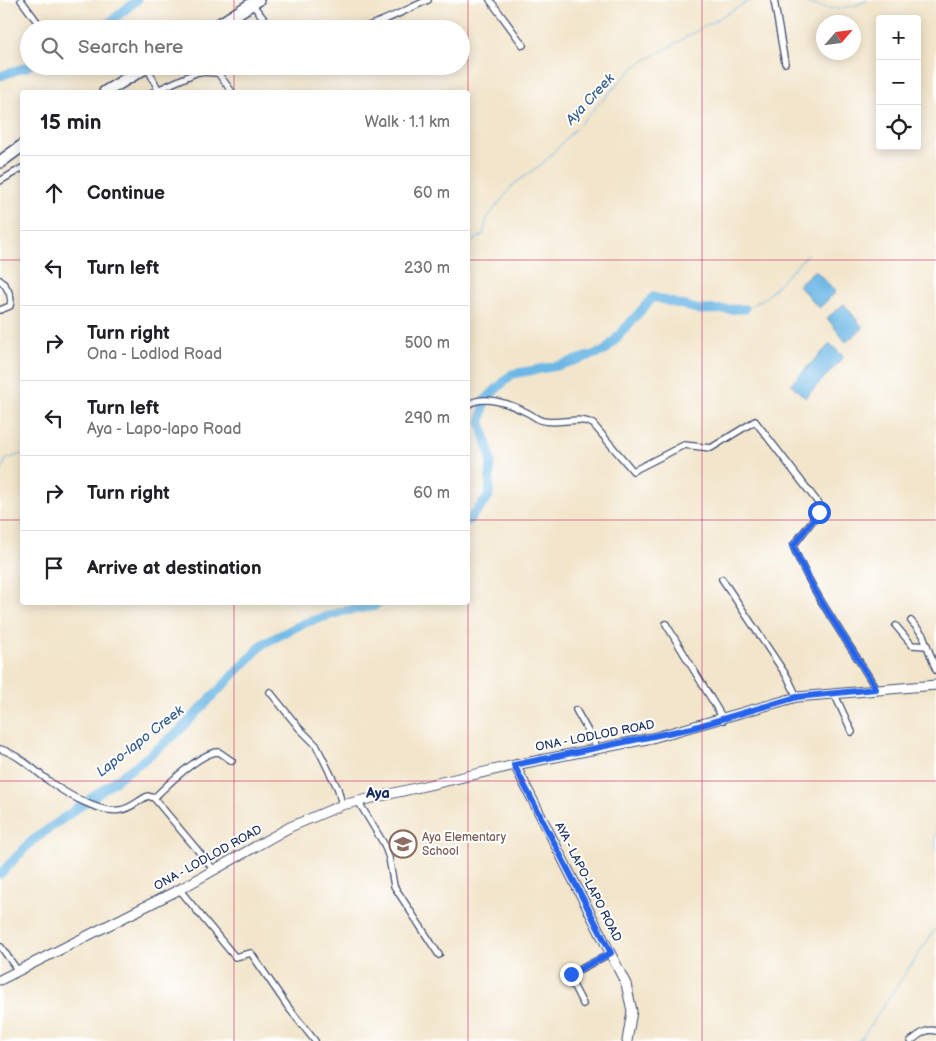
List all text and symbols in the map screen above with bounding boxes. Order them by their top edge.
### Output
north arrow [816,15,861,60]
map controls [876,15,921,150]
button: + [876,15,921,60]
search box [20,20,470,75]
icon: search [38,34,66,62]
text: Search here [78,36,183,59]
button: − [876,60,921,105]
water label: Aya Creek [561,69,619,129]
button: locate [876,105,921,150]
text: 15 min [40,110,101,135]
text: Walk · 1.1 km [365,113,450,132]
icon: ahead [40,179,68,207]
text: Continue [87,182,165,205]
text: 60 m [413,184,450,203]
icon: left [40,254,68,282]
text: Turn left [87,257,159,280]
text: 230 m [404,259,450,278]
text: Turn right [87,322,170,345]
icon: right [40,329,68,357]
text: 500 m [404,334,450,353]
text: Ona - Lodlod Road [87,345,222,364]
text: Turn left [87,397,159,420]
icon: left [40,404,68,432]
text: 290 m [404,409,450,428]
text: Aya - Lapo-lapo Road [87,420,242,439]
icon: right [40,479,68,507]
text: Turn right [87,482,170,505]
text: 60 m [413,484,450,503]
route start [808,501,831,524]
icon: arrive [40,554,68,582]
text: Arrive at destination [87,557,262,580]
water label: Lapo-lapo Creek [93,701,188,780]
street label: ONA - LODLOD ROAD [534,717,656,755]
district label: Aya [365,784,390,803]
street label: AYA - LAPO-LAPO ROAD [551,820,625,945]
street label: ONA - LODLOD ROAD [151,822,265,894]
school or university icon: Aya Elementary School [388,829,418,859]
place label: Aya Elementary School [422,830,507,859]
route end [560,963,583,986]

